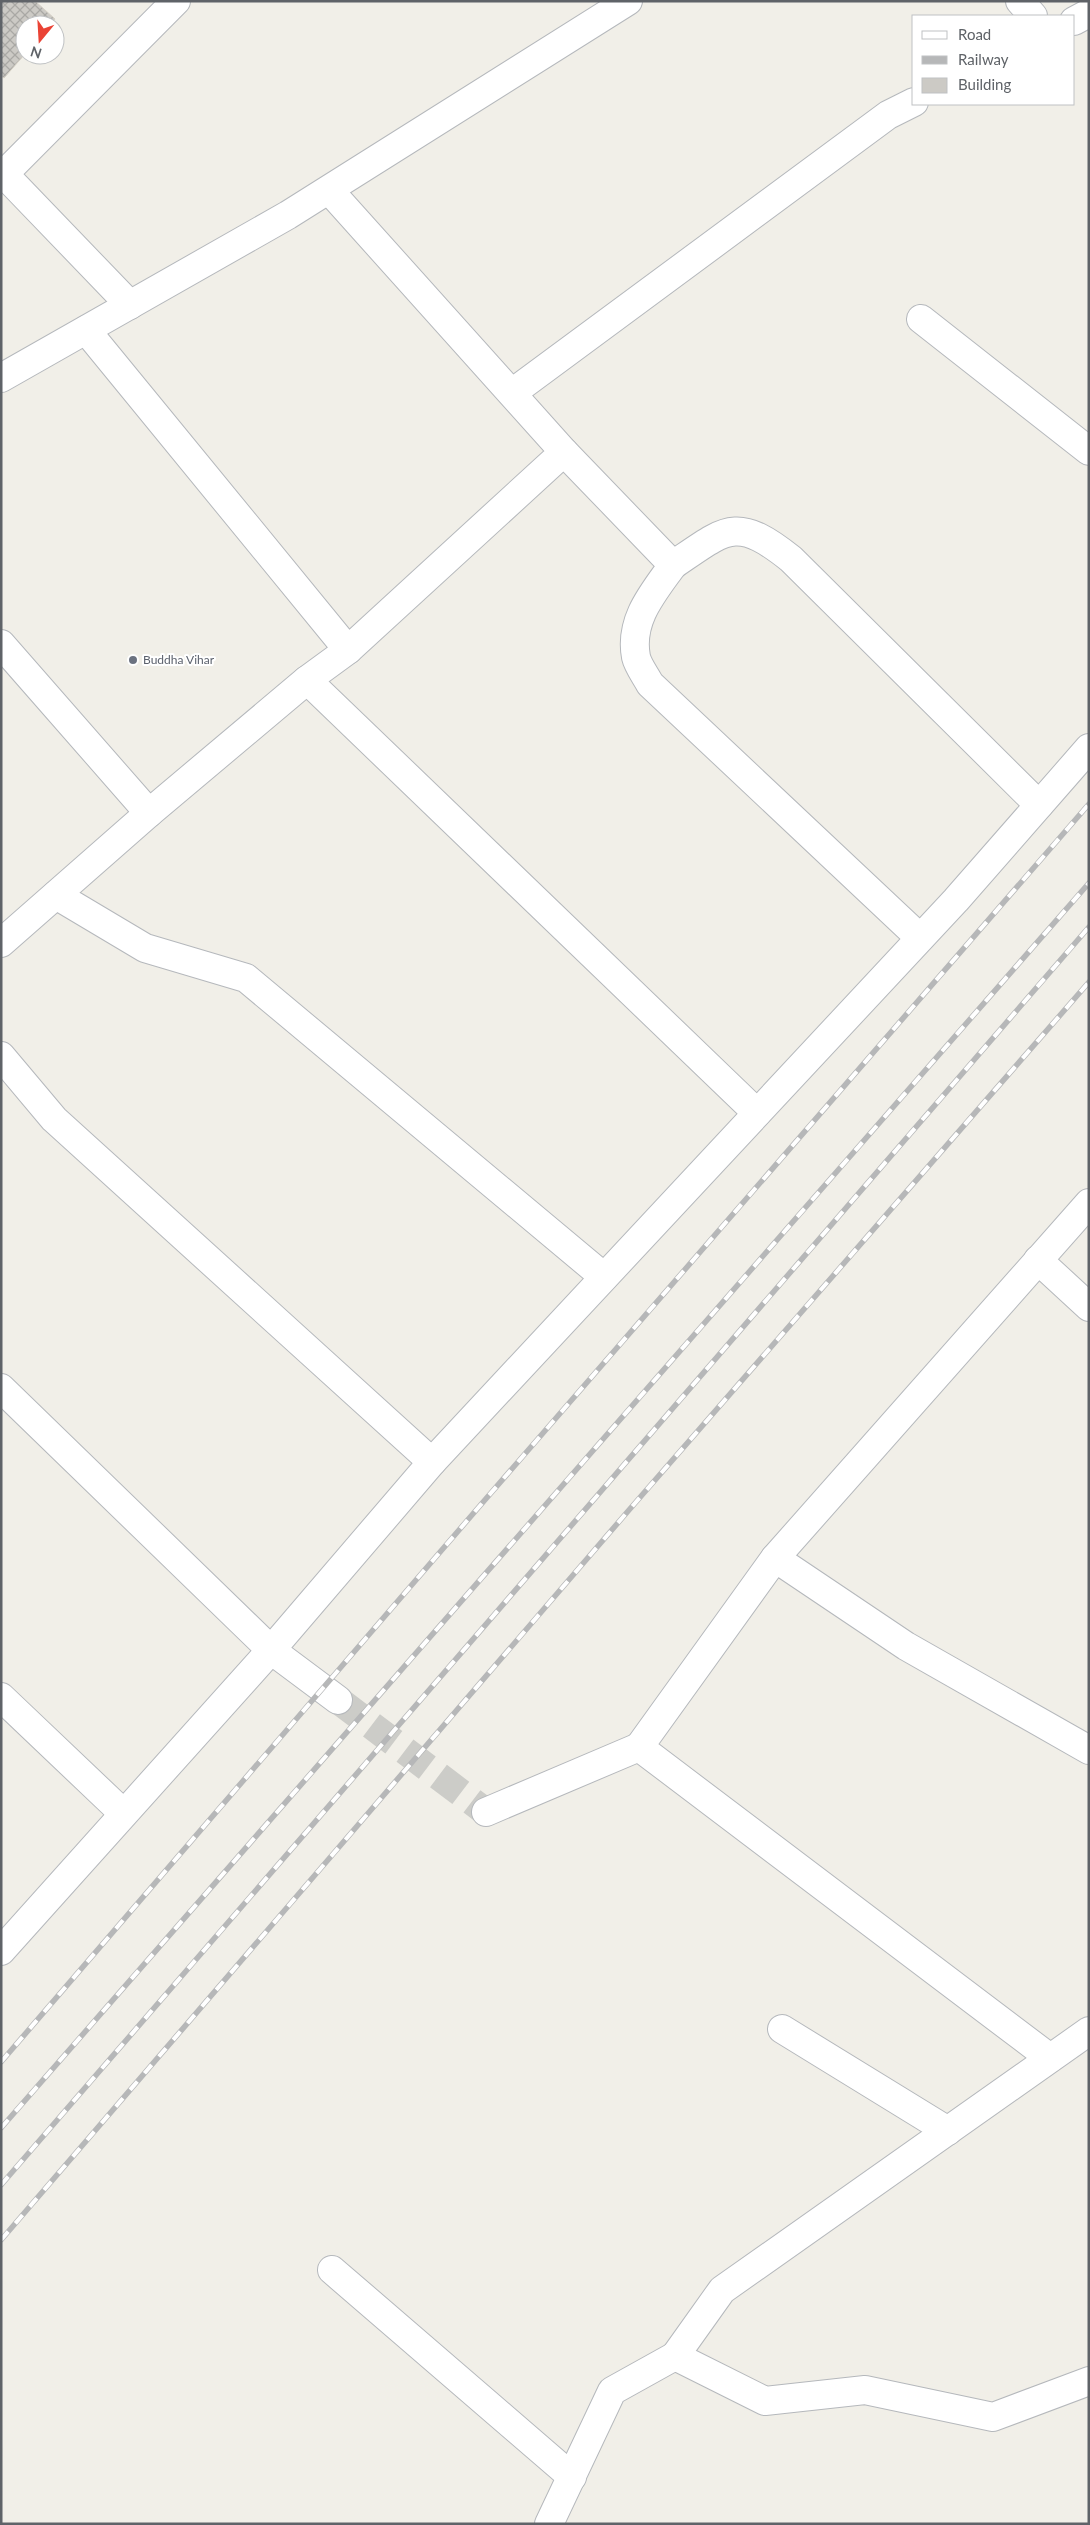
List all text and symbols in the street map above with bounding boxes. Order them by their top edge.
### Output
north arrow [15,15,65,65]
legend [912,15,1075,105]
text: Road [958,25,991,43]
text: N [28,43,44,63]
text: Railway [958,50,1009,68]
text: Building [958,75,1011,93]
place label: Buddha Vihar [143,652,215,667]
marker: Buddha Vihar [127,654,139,666]

